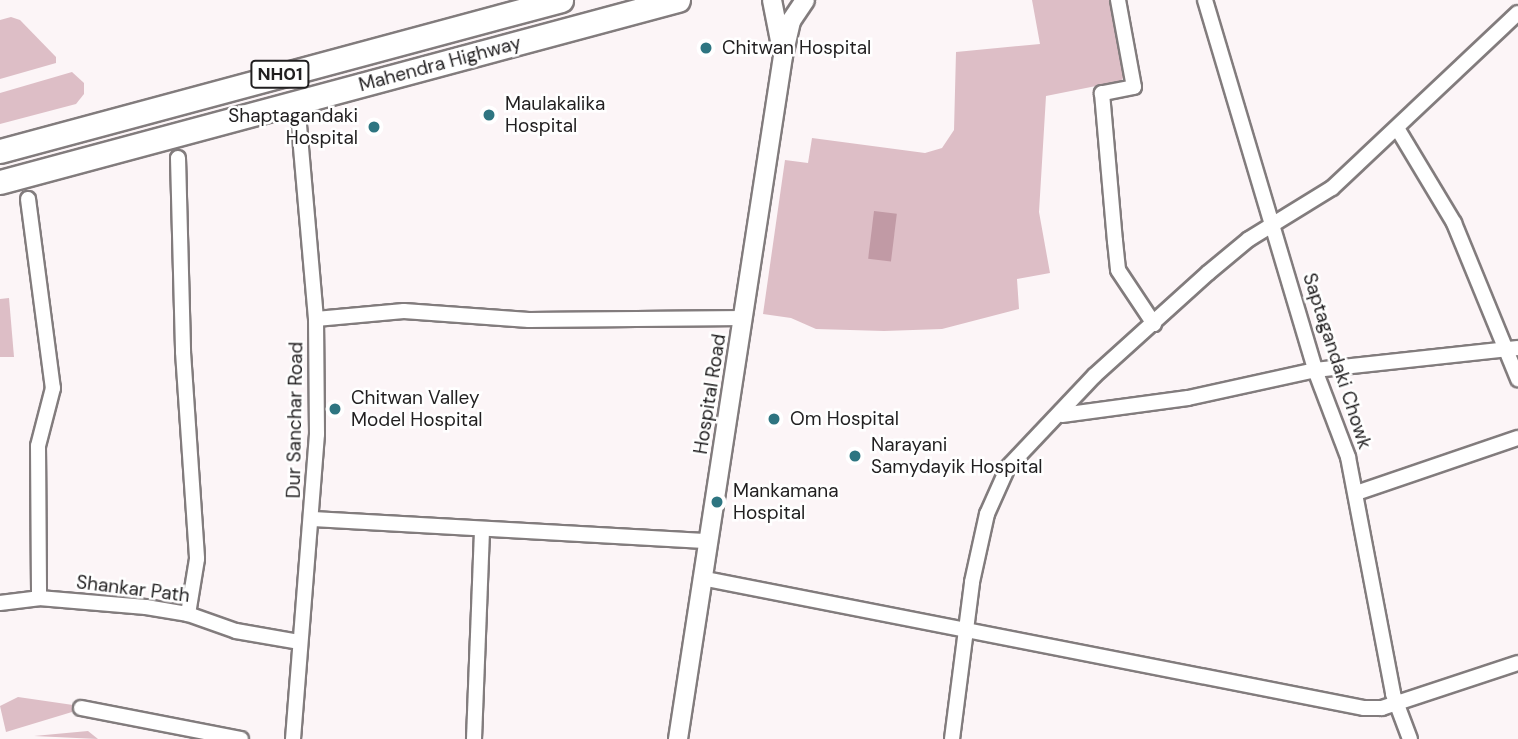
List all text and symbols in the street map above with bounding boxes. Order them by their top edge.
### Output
street label: Mahendra Highway [356,31,524,97]
place label: Chitwan Hospital [722,37,871,59]
marker: Chitwan Hospital [696,38,716,58]
road number: NH01 [250,60,310,88]
place label: Maulakalika Hospital [505,93,605,137]
place label: Shaptagandaki Hospital [228,105,358,149]
marker: Maulakalika Hospital [479,105,499,125]
marker: Shaptagandaki Hospital [364,117,384,137]
street label: Saptagandaki Chowk [1298,270,1376,452]
street label: Hospital Road [689,332,731,456]
street label: Dur Sanchar Road [282,341,308,499]
place label: Chitwan Valley Model Hospital [351,387,482,431]
marker: Chitwan Valley Model Hospital [325,399,345,419]
place label: Om Hospital [790,408,899,430]
marker: Om Hospital [764,409,784,429]
place label: Narayani Samydayik Hospital [871,434,1043,478]
marker: Narayani Samydayik Hospital [845,446,865,466]
place label: Mankamana Hospital [733,480,839,524]
marker: Mankamana Hospital [707,492,727,512]
street label: Shankar Path [75,571,191,607]

